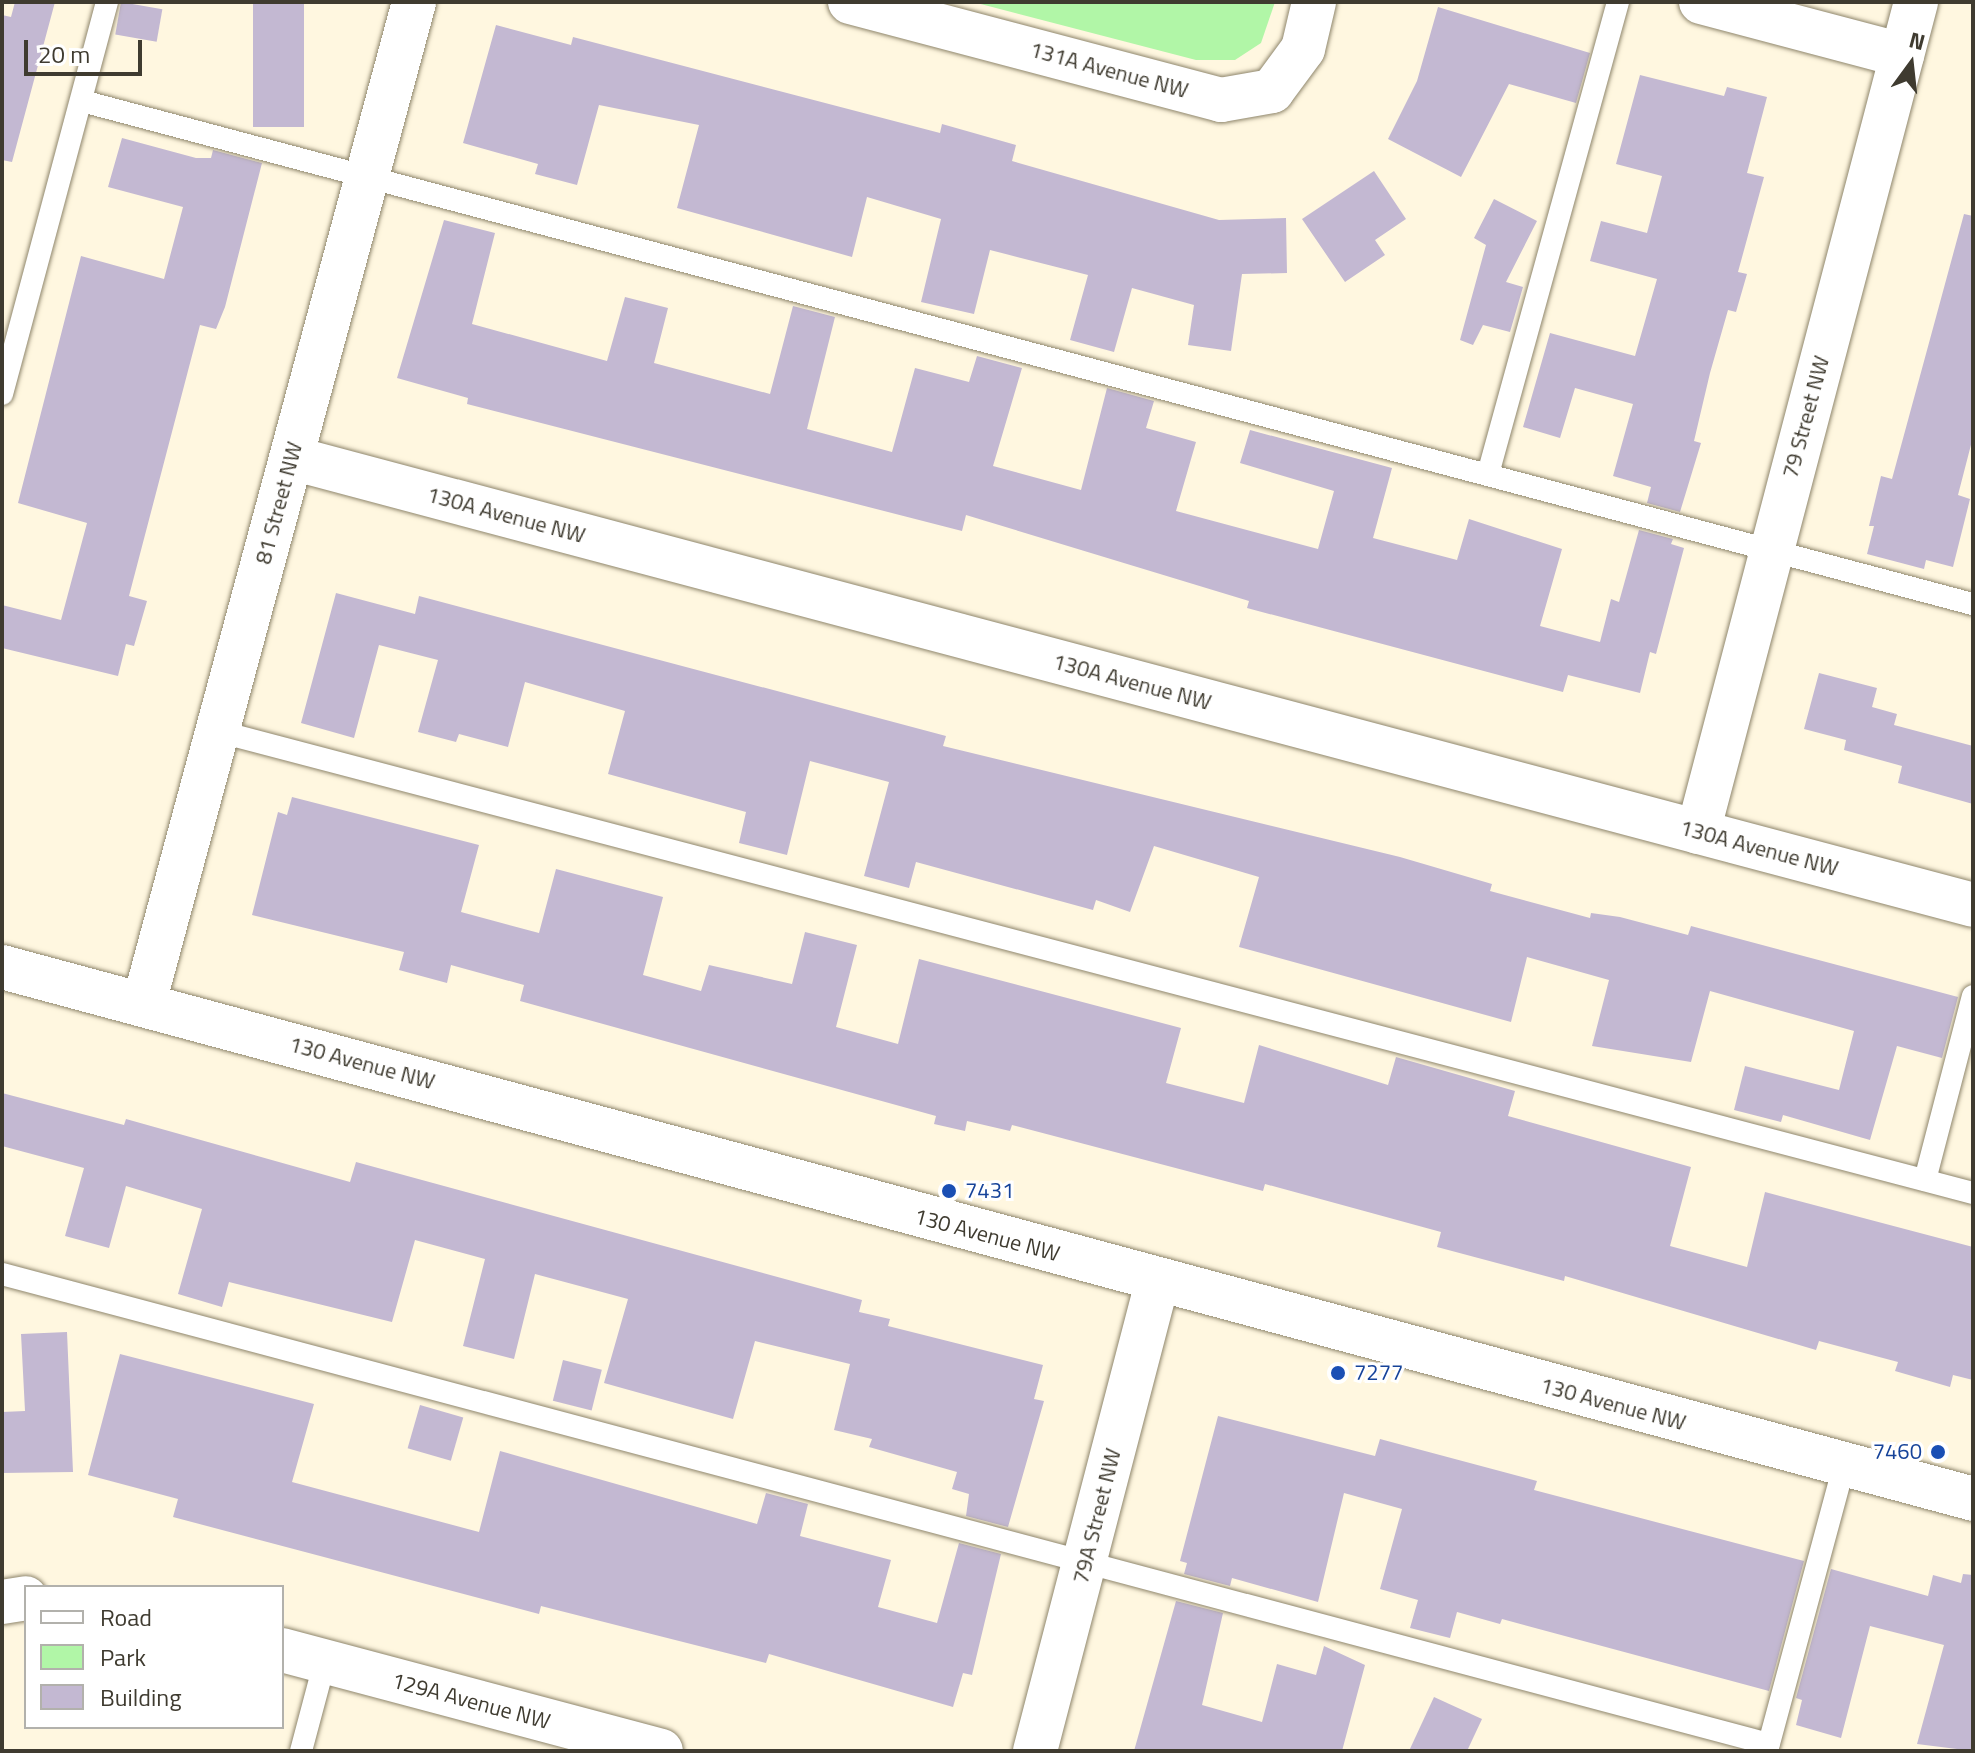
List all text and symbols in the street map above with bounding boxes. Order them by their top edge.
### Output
text: N [1905,22,1929,59]
scale bar [28,24,146,74]
north arrow [1871,24,1951,104]
text: 20 m [38,36,90,72]
street label: 131A Avenue NW [1027,36,1191,104]
street label: 79 Street NW [1777,353,1835,481]
street label: 81 Street NW [250,439,308,567]
street label: 130A Avenue NW [424,481,588,549]
street label: 130A Avenue NW [1050,648,1214,716]
street label: 130A Avenue NW [1677,814,1841,882]
street label: 130 Avenue NW [286,1031,438,1095]
place label: 7431 [965,1178,1014,1204]
marker: 7431 [940,1182,958,1200]
street label: 130 Avenue NW [911,1203,1063,1267]
place label: 7277 [1354,1360,1403,1386]
marker: 7277 [1329,1364,1347,1382]
street label: 130 Avenue NW [1537,1372,1689,1436]
place label: 7460 [1873,1439,1922,1465]
marker: 7460 [1929,1443,1947,1461]
street label: 79A Street NW [1067,1446,1127,1586]
legend [24,1585,284,1729]
text: Road [100,1599,152,1635]
text: Park [100,1639,146,1675]
street label: 129A Avenue NW [389,1667,553,1735]
text: Building [100,1679,182,1715]

